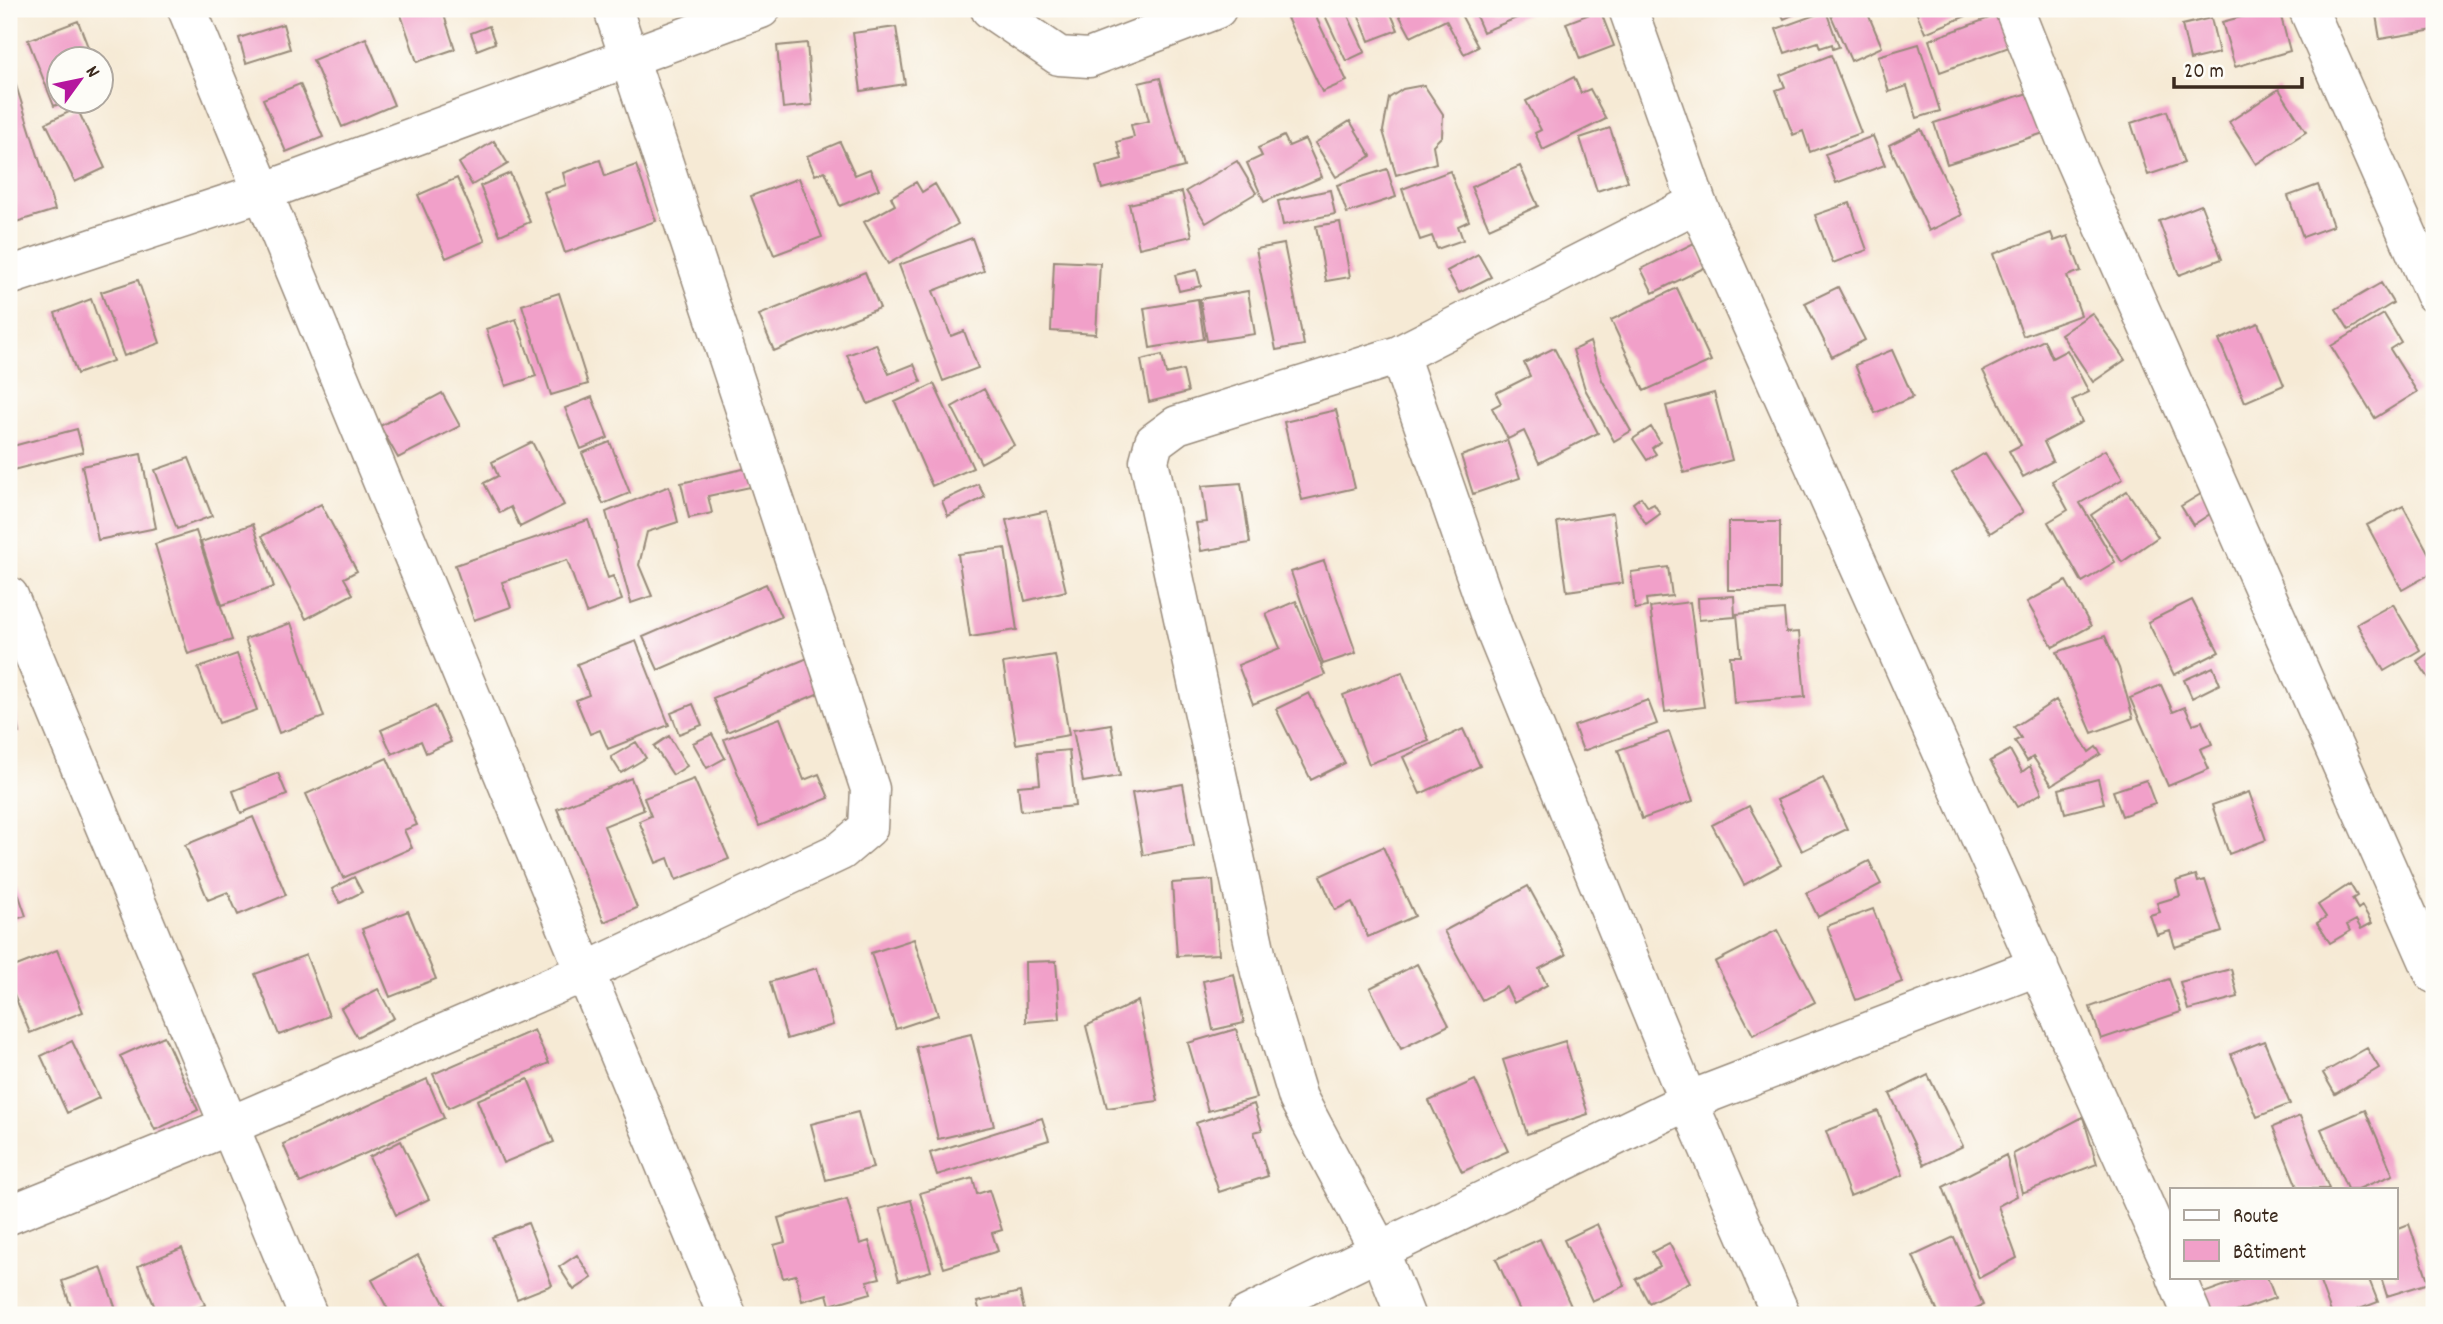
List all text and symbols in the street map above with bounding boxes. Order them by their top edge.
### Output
north arrow [46,46,116,116]
scale bar [2174,46,2301,90]
text: 20 m [2184,58,2224,88]
text: N [77,61,105,84]
legend [2170,1188,2398,1278]
text: Route [2233,1203,2279,1233]
text: Bâtiment [2233,1239,2306,1269]

